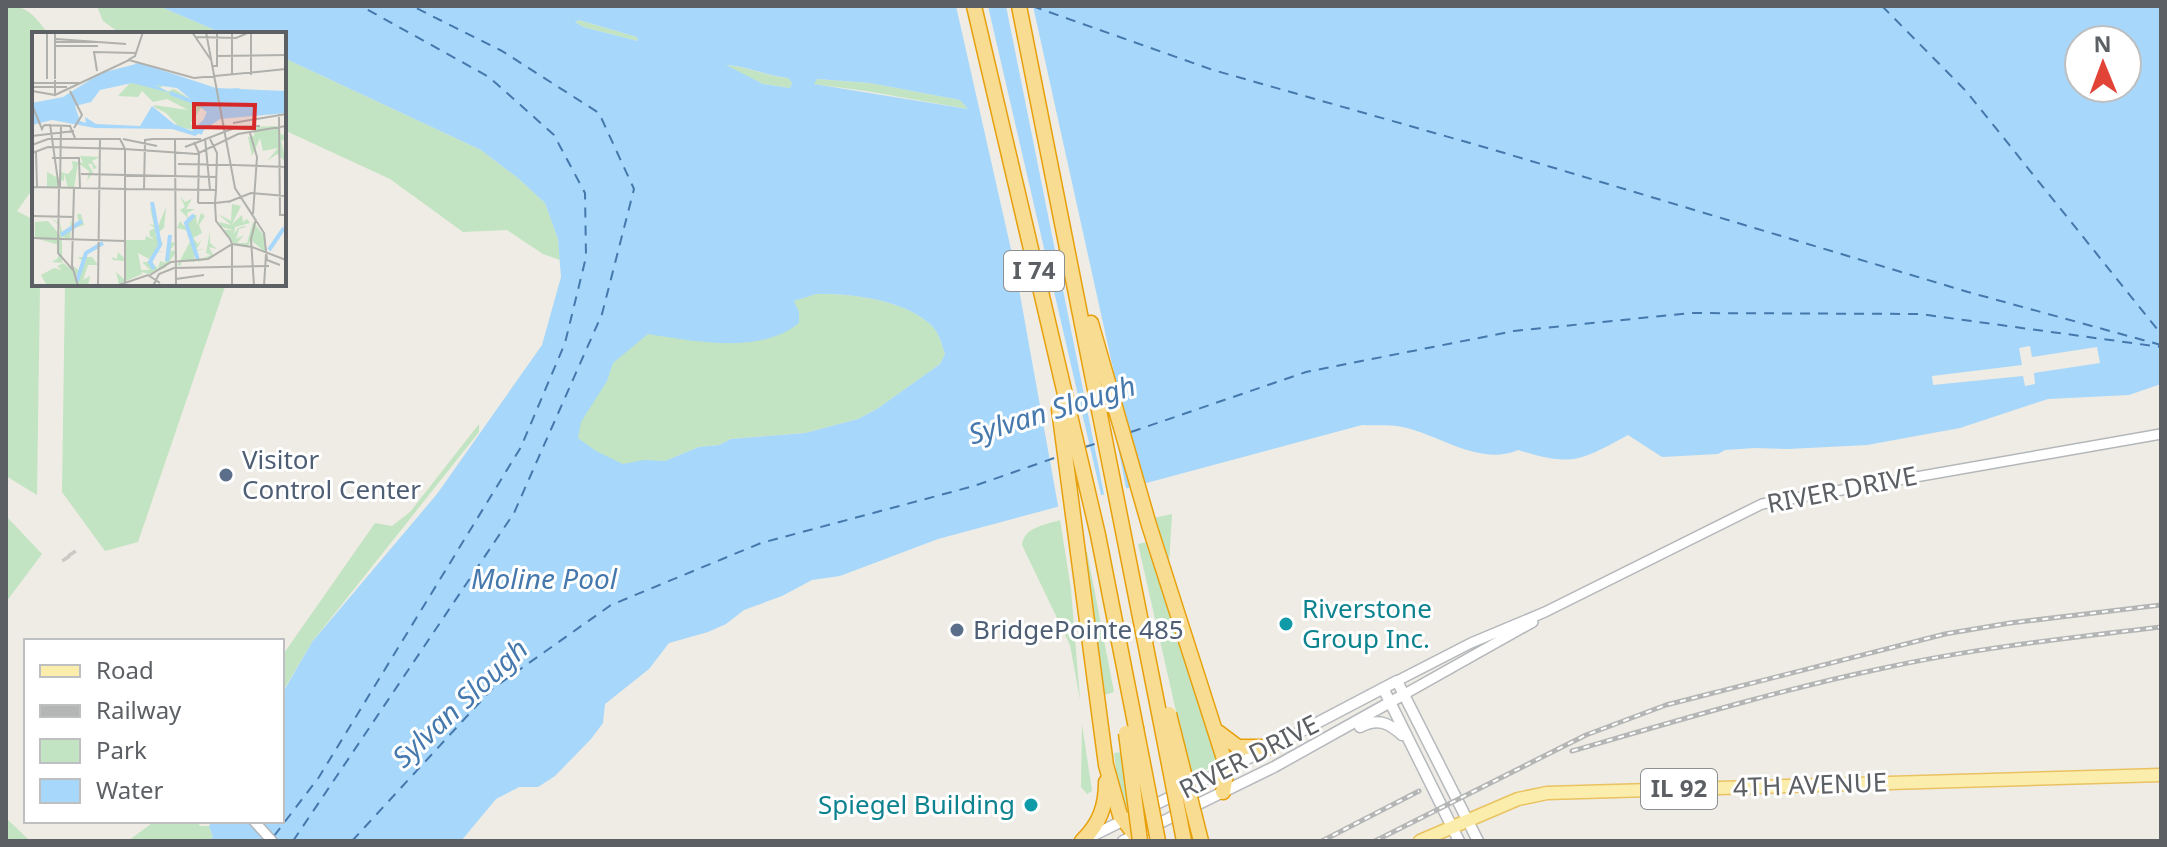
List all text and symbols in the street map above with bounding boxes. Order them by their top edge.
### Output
north arrow [2063,24,2143,104]
text: N [2093,28,2112,58]
inset map [32,32,286,286]
road number: I 74 [1004,251,1064,291]
water label: Sylvan Slough [964,366,1140,452]
place label: Visitor Control Center [242,441,421,507]
street label: RIVER DRIVE [1764,457,1920,521]
marker: Visitor Control Center [217,466,235,484]
water label: Moline Pool [471,559,618,597]
place label: Riverstone Group Inc. [1302,590,1432,656]
place label: BridgePointe 485 [973,611,1184,647]
marker: Riverstone Group Inc. [1277,615,1295,633]
marker: BridgePointe 485 [948,621,966,639]
water label: Sylvan Slough [383,629,535,775]
legend [24,639,284,823]
text: Road [96,653,154,686]
text: Railway [96,693,182,726]
street label: RIVER DRIVE [1173,706,1324,807]
text: Park [96,733,147,766]
street label: 4TH AVENUE [1732,763,1888,805]
road number: IL 92 [1641,769,1717,809]
text: Water [96,773,164,806]
place label: Spiegel Building [818,786,1015,822]
marker: Spiegel Building [1022,796,1040,814]

